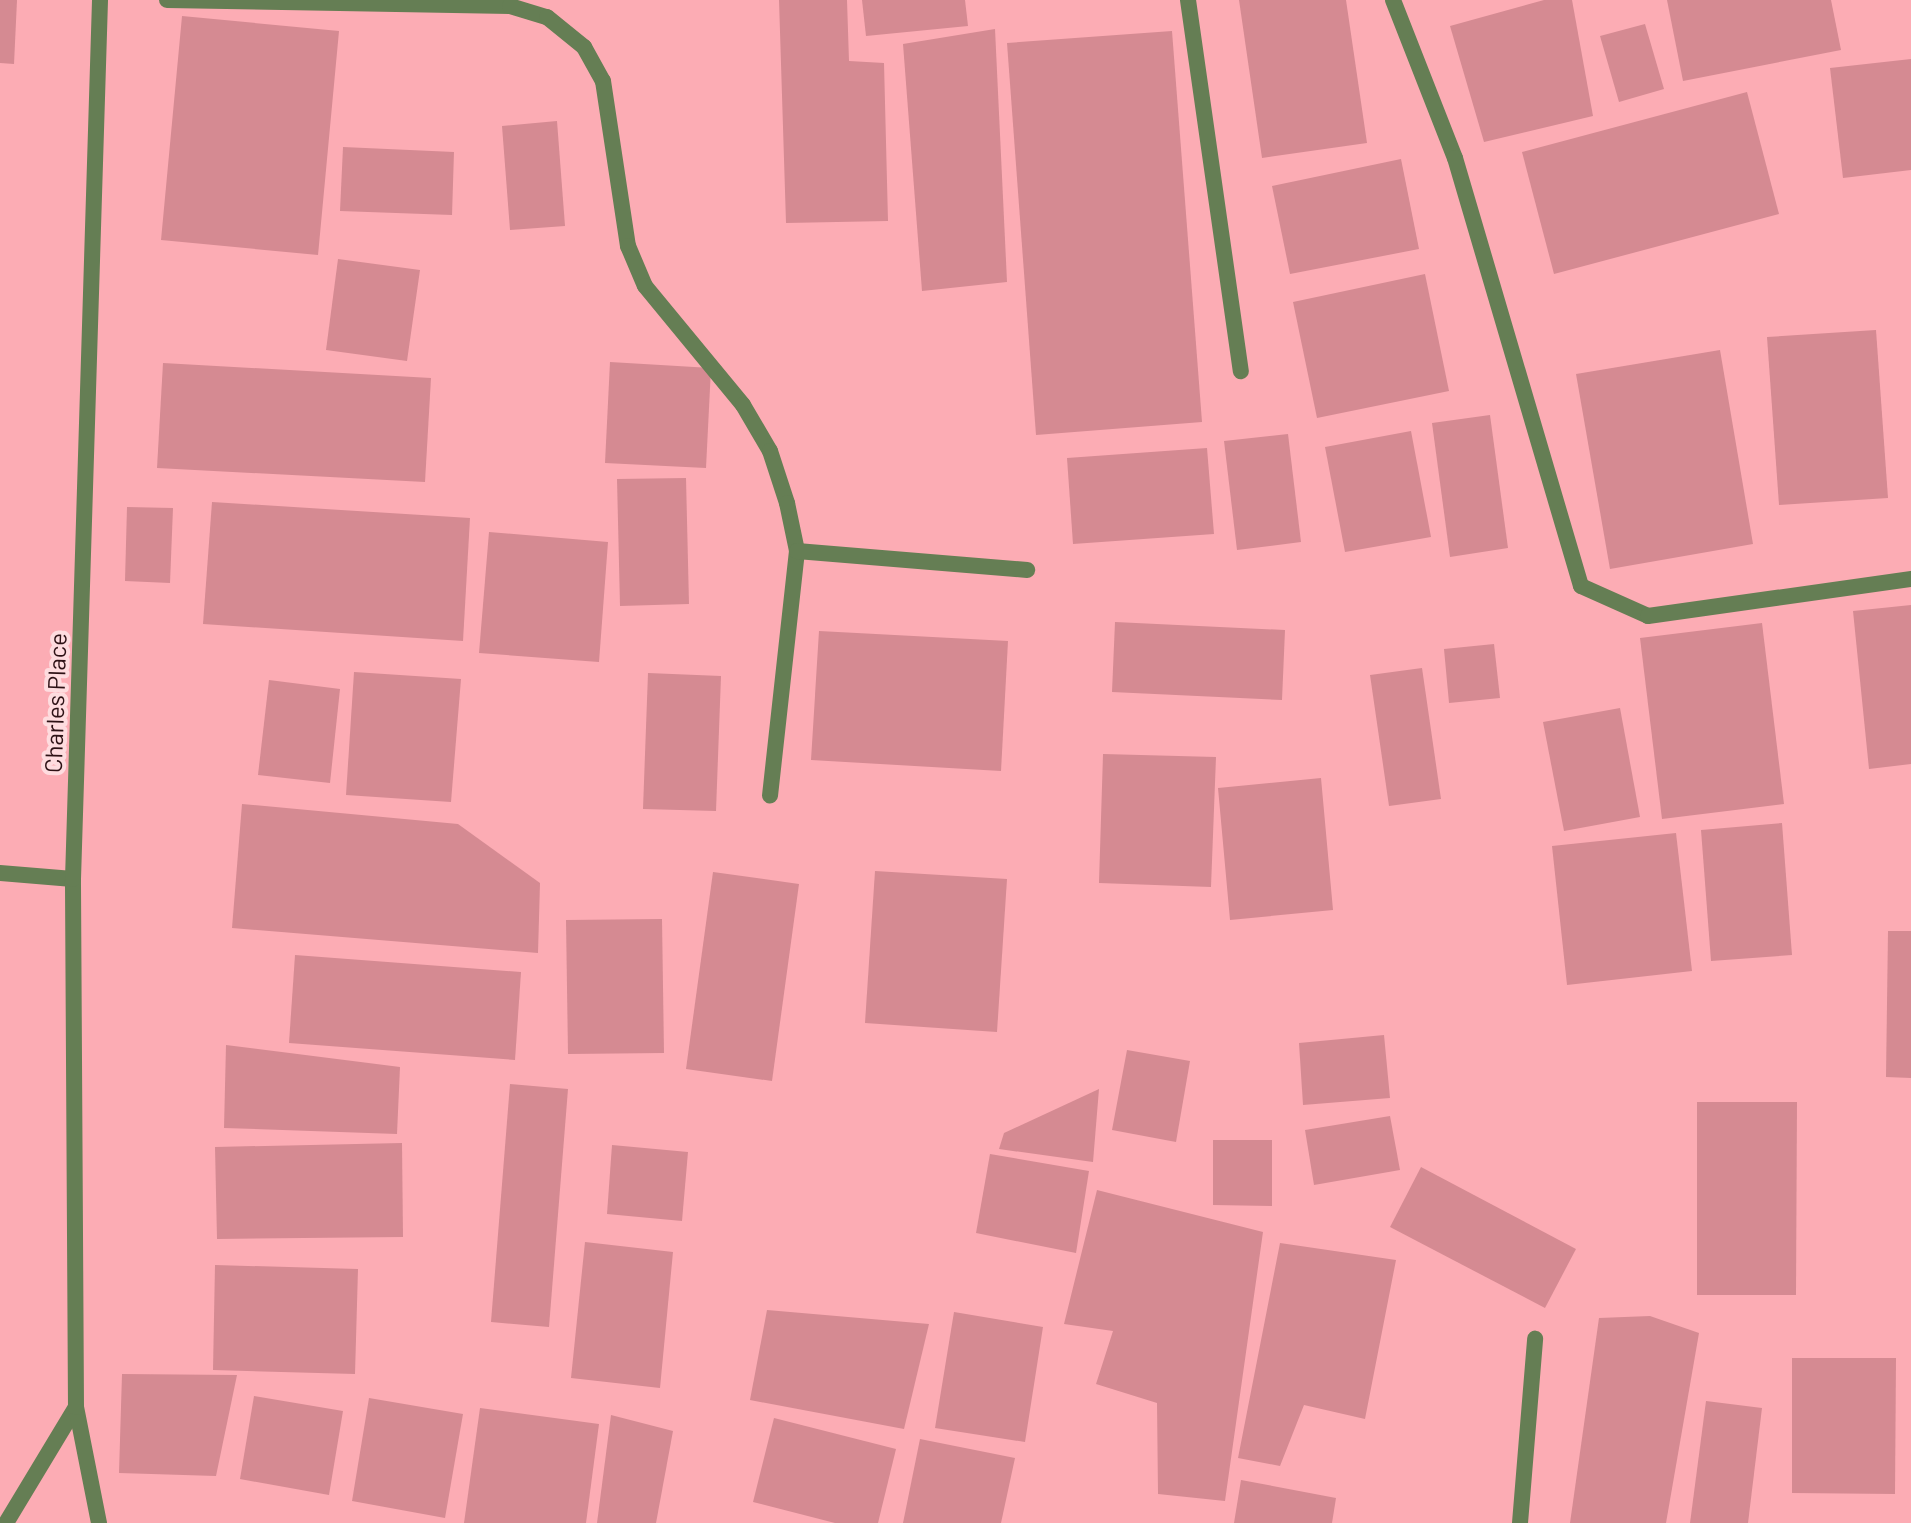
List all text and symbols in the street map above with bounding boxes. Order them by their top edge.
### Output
street label: Charles Place [38,632,72,774]

